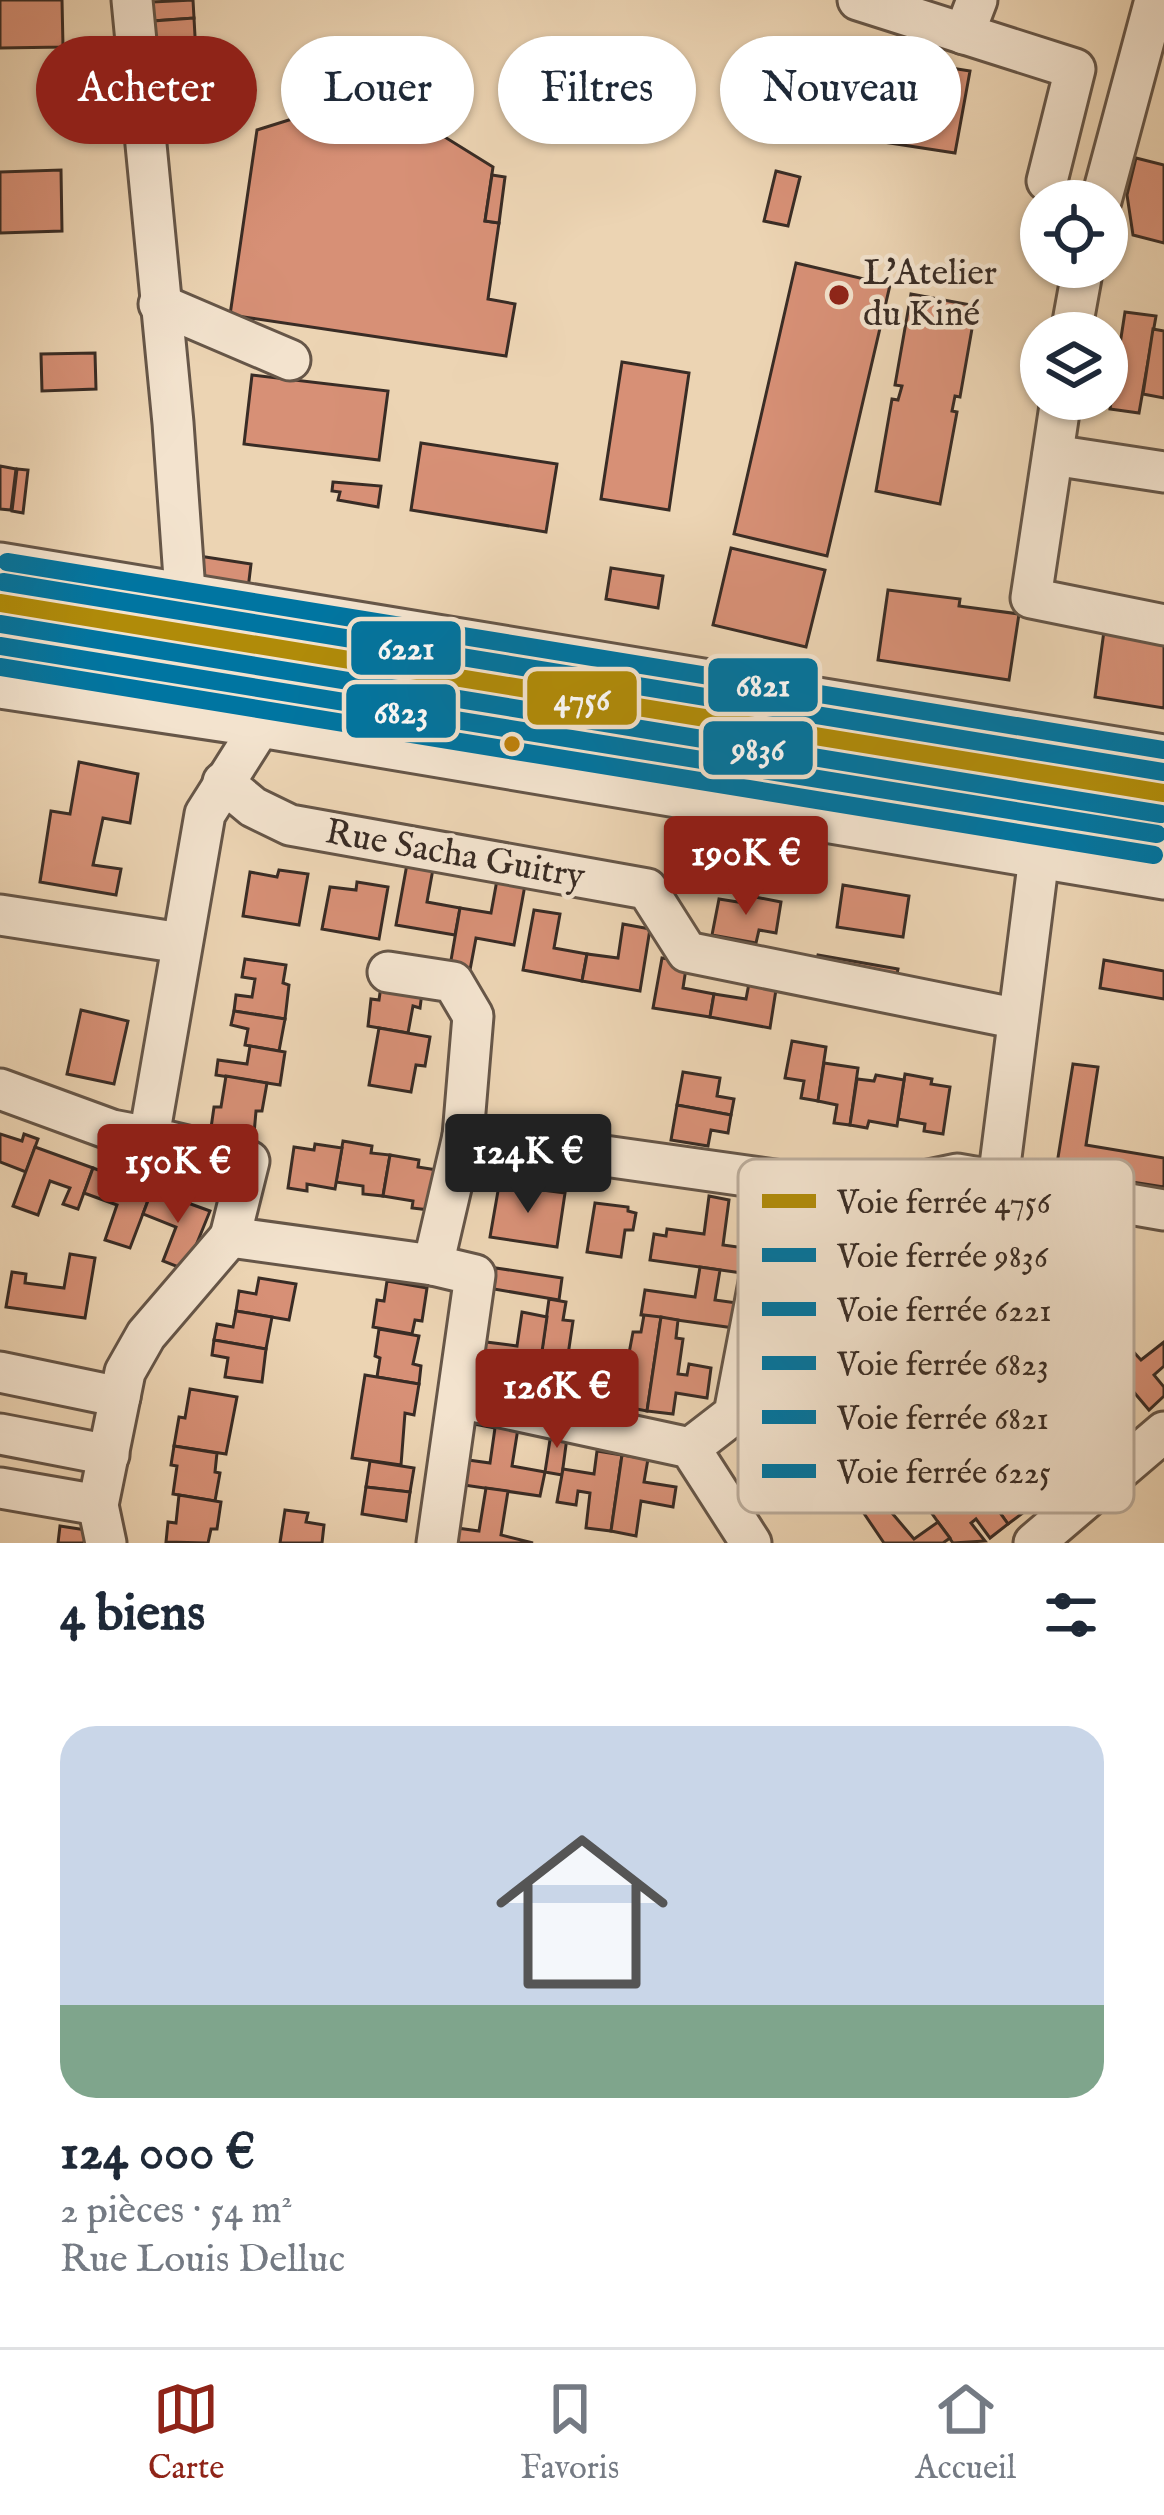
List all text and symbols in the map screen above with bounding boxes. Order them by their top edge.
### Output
chip: Acheter [36,36,257,144]
chip: Louer [281,36,474,144]
chip: Filtres [498,36,696,144]
chip: Nouveau [720,36,961,144]
map controls [1020,180,1128,420]
button: locate [1020,180,1128,288]
place label: L'Atelier du Kiné [863,251,997,338]
marker: L'Atelier du Kiné [826,282,852,308]
button: layers [1020,312,1128,420]
line badge: 6221 [349,619,463,677]
text: 6221 [377,629,435,671]
line badge: 6821 [706,656,820,714]
text: 6821 [736,666,790,708]
line badge: 4756 [525,669,639,727]
text: 4756 [554,680,611,722]
line badge: 6823 [344,682,458,740]
text: 6823 [374,693,428,735]
line badge: 9836 [701,719,815,777]
text: 9836 [729,730,786,772]
unlabelled marker [501,733,523,755]
street label: Rue Sacha Guitry [322,810,588,900]
pin: 190K € [648,816,844,918]
text: 190K € [691,830,801,879]
pin: 124K € [430,1114,626,1216]
pin: 150K € [80,1124,276,1226]
text: 124K € [472,1128,584,1177]
text: 150K € [124,1138,232,1187]
legend [738,1159,1134,1513]
text: Voie ferrée 4756 [836,1183,1052,1225]
text: Voie ferrée 9836 [836,1237,1049,1279]
text: Voie ferrée 6221 [836,1291,1051,1333]
text: Voie ferrée 6823 [836,1345,1049,1387]
pin: 126K € [459,1349,655,1451]
text: 126K € [503,1363,611,1412]
text: Voie ferrée 6821 [836,1399,1049,1441]
text: Voie ferrée 6225 [836,1453,1051,1495]
icon: filters [1038,1582,1104,1648]
text: 4 biens [60,1583,205,1648]
icon: home [474,1804,690,2020]
text: 124 000 € [60,2122,255,2187]
text: 2 pièces · 54 m² [60,2187,293,2236]
text: Rue Louis Delluc [60,2236,345,2285]
tab: Carte [148,2376,224,2490]
tab: Favoris [520,2376,619,2490]
tab: Accueil [915,2376,1016,2490]

